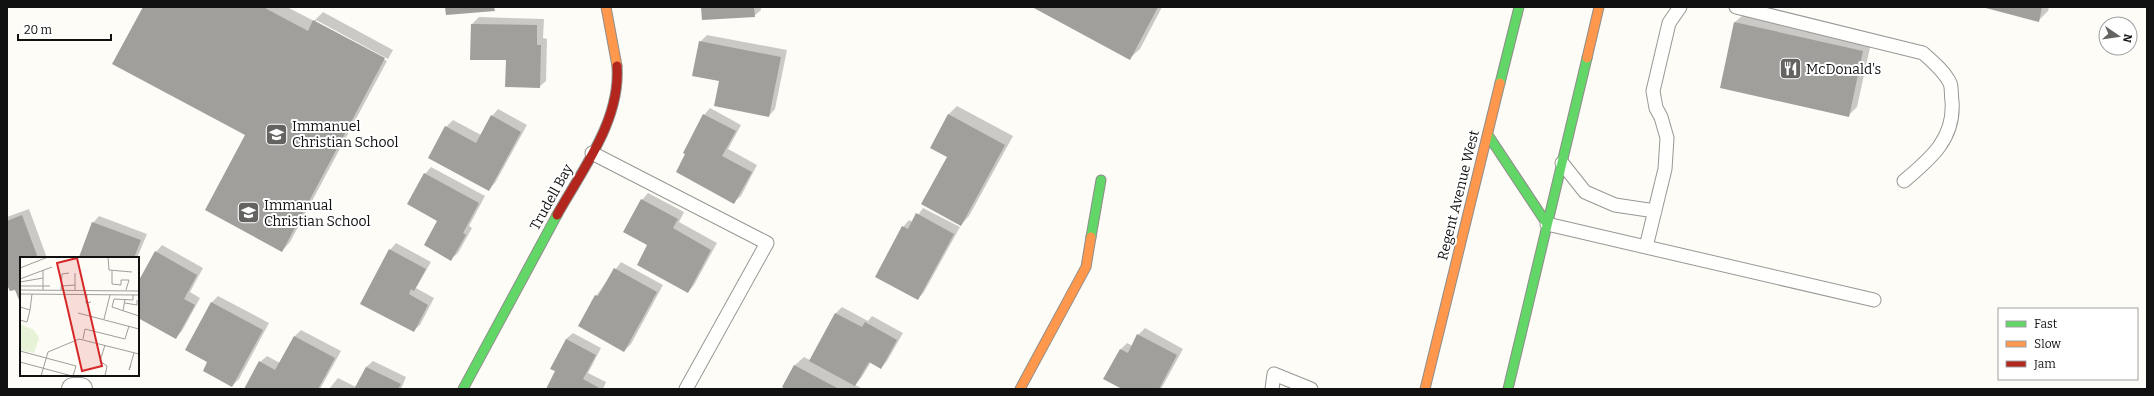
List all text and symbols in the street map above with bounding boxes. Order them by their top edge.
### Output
scale bar [18,16,111,42]
north arrow [2098,16,2138,56]
text: 20 m [24,23,53,37]
text: N [2120,33,2135,44]
restaurant icon: McDonald's [1778,56,1804,82]
place label: McDonald's [1806,61,1881,78]
place label: Immanuel Christian School [292,118,399,151]
school or university icon: Immanuel Christian School [264,121,290,147]
street label: Regent Avenue West [1434,128,1483,262]
street label: Trudell Bay [526,161,577,233]
place label: Immanual Christian School [264,197,371,230]
school or university icon: Immanual Christian School [235,200,261,226]
inset map [20,257,139,376]
legend [1998,308,2138,380]
text: Fast [2034,317,2058,331]
text: Slow [2034,337,2061,351]
text: Jam [2033,357,2056,371]

